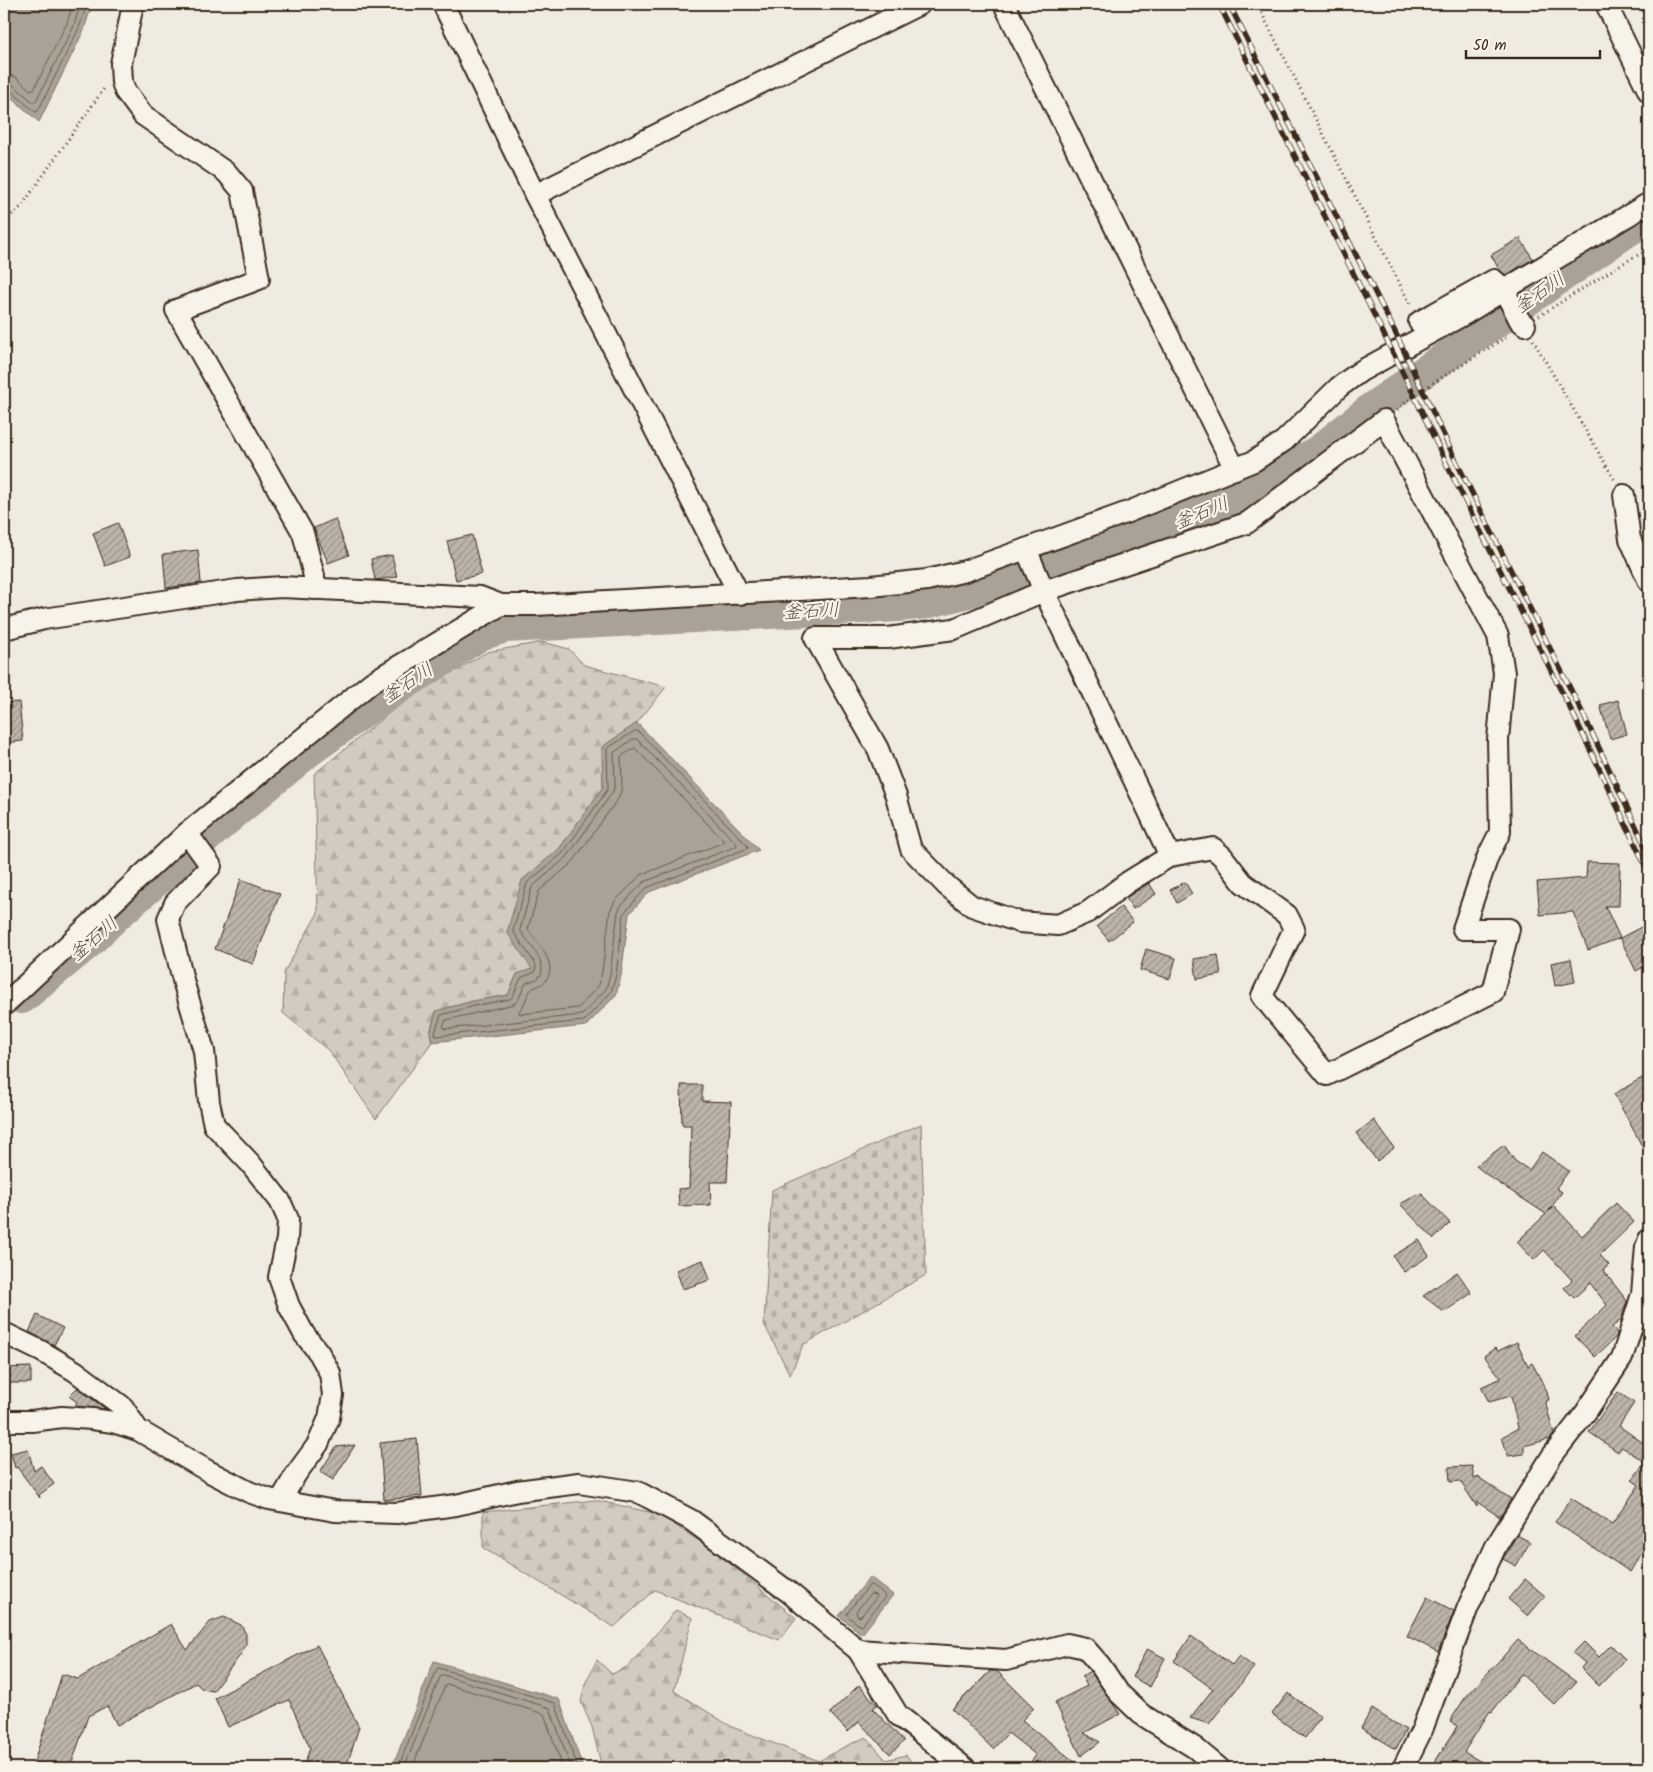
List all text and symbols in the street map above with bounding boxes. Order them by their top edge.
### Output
scale bar [1466,28,1599,60]
text: 50 m [1473,34,1507,58]
water label: 釜石川 [1508,265,1572,322]
water label: 釜石川 [1170,489,1234,538]
water label: 釜石川 [782,596,840,628]
water label: 釜石川 [376,656,440,712]
water label: 釜石川 [63,909,126,970]

